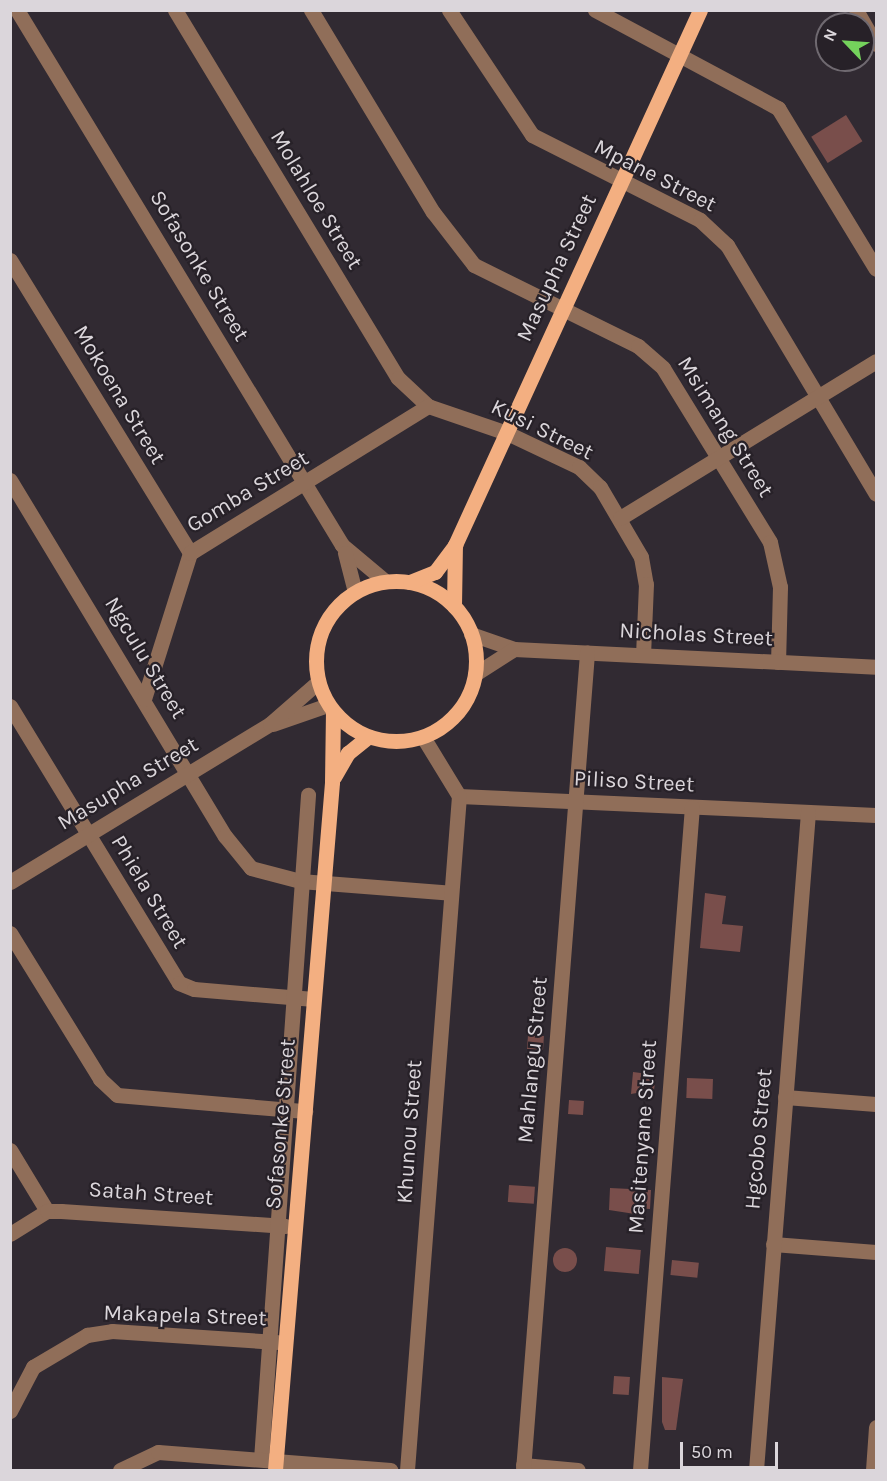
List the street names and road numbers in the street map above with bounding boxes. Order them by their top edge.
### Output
street label: Molahloe Street [264,126,368,274]
street label: Mpane Street [589,134,721,218]
street label: Sofasonke Street [144,186,254,346]
street label: Masupha Street [511,190,603,346]
street label: Mokoena Street [67,321,171,469]
street label: Msimang Street [671,352,779,502]
street label: Kusi Street [487,394,597,466]
street label: Gomba Street [182,445,314,539]
street label: Ngculu Street [98,592,192,724]
street label: Nicholas Street [619,618,773,652]
street label: Masupha Street [53,732,203,836]
street label: Piliso Street [573,766,695,798]
street label: Phiela Street [105,831,193,953]
street label: Mahlangu Street [513,976,553,1144]
street label: Sofasonke Street [260,1038,302,1210]
street label: Masitenyane Street [623,1039,663,1235]
street label: Khunou Street [392,1059,428,1205]
street label: Hgcobo Street [740,1068,778,1210]
street label: Satah Street [88,1176,214,1212]
street label: Makapela Street [103,1300,267,1332]

